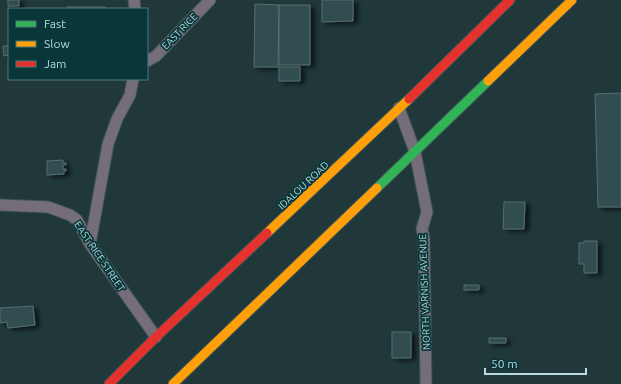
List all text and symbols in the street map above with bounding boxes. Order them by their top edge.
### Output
legend [8,8,148,80]
street label: EAST RICE [159,11,200,52]
text: Fast [44,17,66,30]
text: Slow [44,37,70,50]
text: Jam [44,57,66,70]
street label: IDALOU ROAD [276,159,331,212]
street label: EAST RICE STREET [72,219,127,294]
street label: NORTH VARNISH AVENUE [417,233,432,350]
scale bar [485,350,586,376]
text: 50 m [491,357,518,370]

